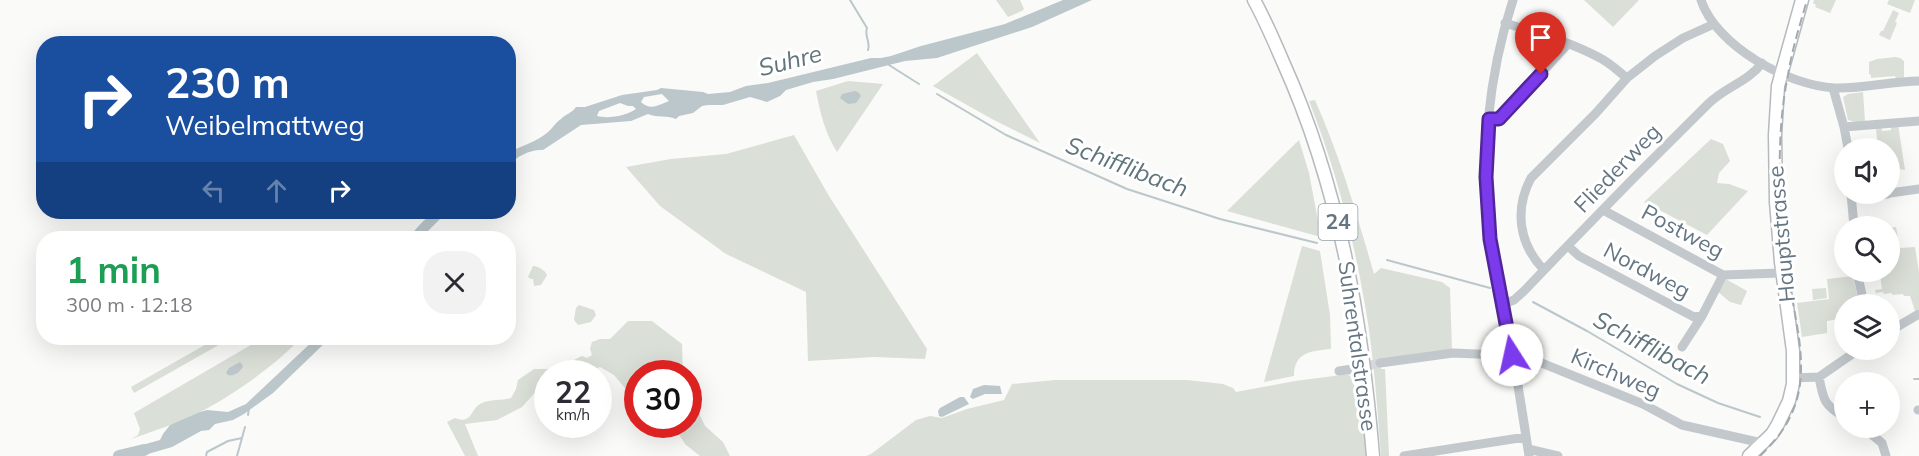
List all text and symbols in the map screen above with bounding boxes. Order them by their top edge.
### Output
pin [1515,12,1566,74]
icon: arrive [1524,21,1557,54]
water label: Suhre [755,38,825,82]
text: 230 m [165,56,290,109]
icon: right [66,60,144,138]
text: Weibelmattweg [165,108,365,142]
street label: Fliederweg [1568,118,1666,218]
water label: Schifflibach [1062,129,1193,203]
map controls [1834,138,1900,438]
button: sound [1834,138,1900,204]
street label: Hauptstrasse [1761,165,1801,303]
icon: left [197,174,230,207]
icon: ahead [260,174,293,207]
icon: right [323,174,356,207]
street label: Postweg [1637,198,1729,264]
road number: 24 [1318,204,1358,240]
button: search [1834,216,1900,282]
street label: Nordweg [1599,236,1695,304]
text: 1 min [66,247,161,292]
button: close [423,251,486,314]
street label: Suhrentalstrasse [1332,259,1384,433]
text: 300 m · 12:18 [66,292,192,317]
button: layers [1834,294,1900,360]
water label: Schifflibach [1589,304,1716,391]
position arrow [1480,323,1544,387]
street label: Kirchweg [1567,342,1665,404]
speed limit sign: 30 [624,360,702,438]
button: + [1834,372,1900,438]
text: 22 [555,373,591,411]
text: km/h [556,405,590,424]

